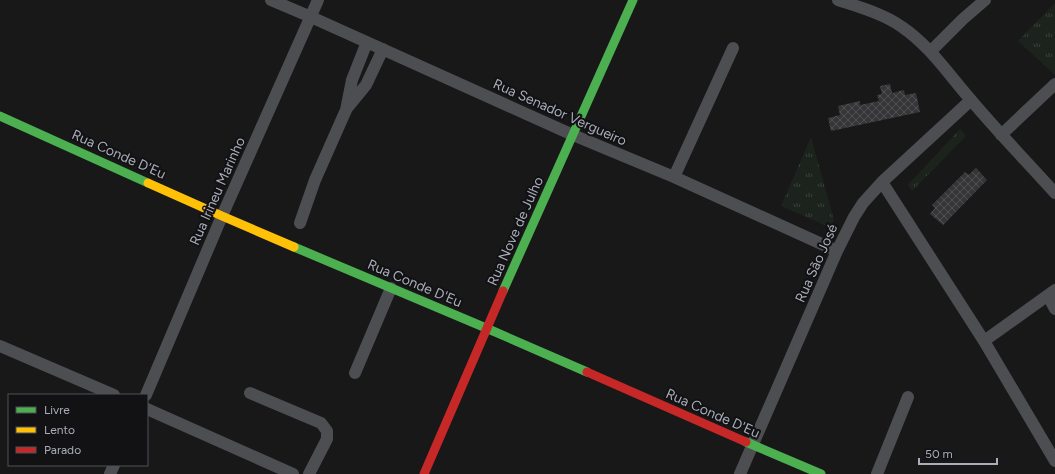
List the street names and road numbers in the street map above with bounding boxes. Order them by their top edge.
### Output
street label: Rua Senador Vergueiro [490,75,629,150]
street label: Rua Conde D'Eu [69,126,168,183]
street label: Rua Irineu Marinho [186,135,249,248]
street label: Rua Nove de Julho [484,174,547,288]
street label: Rua São José [792,221,841,305]
street label: Rua Conde D'Eu [365,256,465,311]
street label: Rua Conde D'Eu [663,385,762,442]

